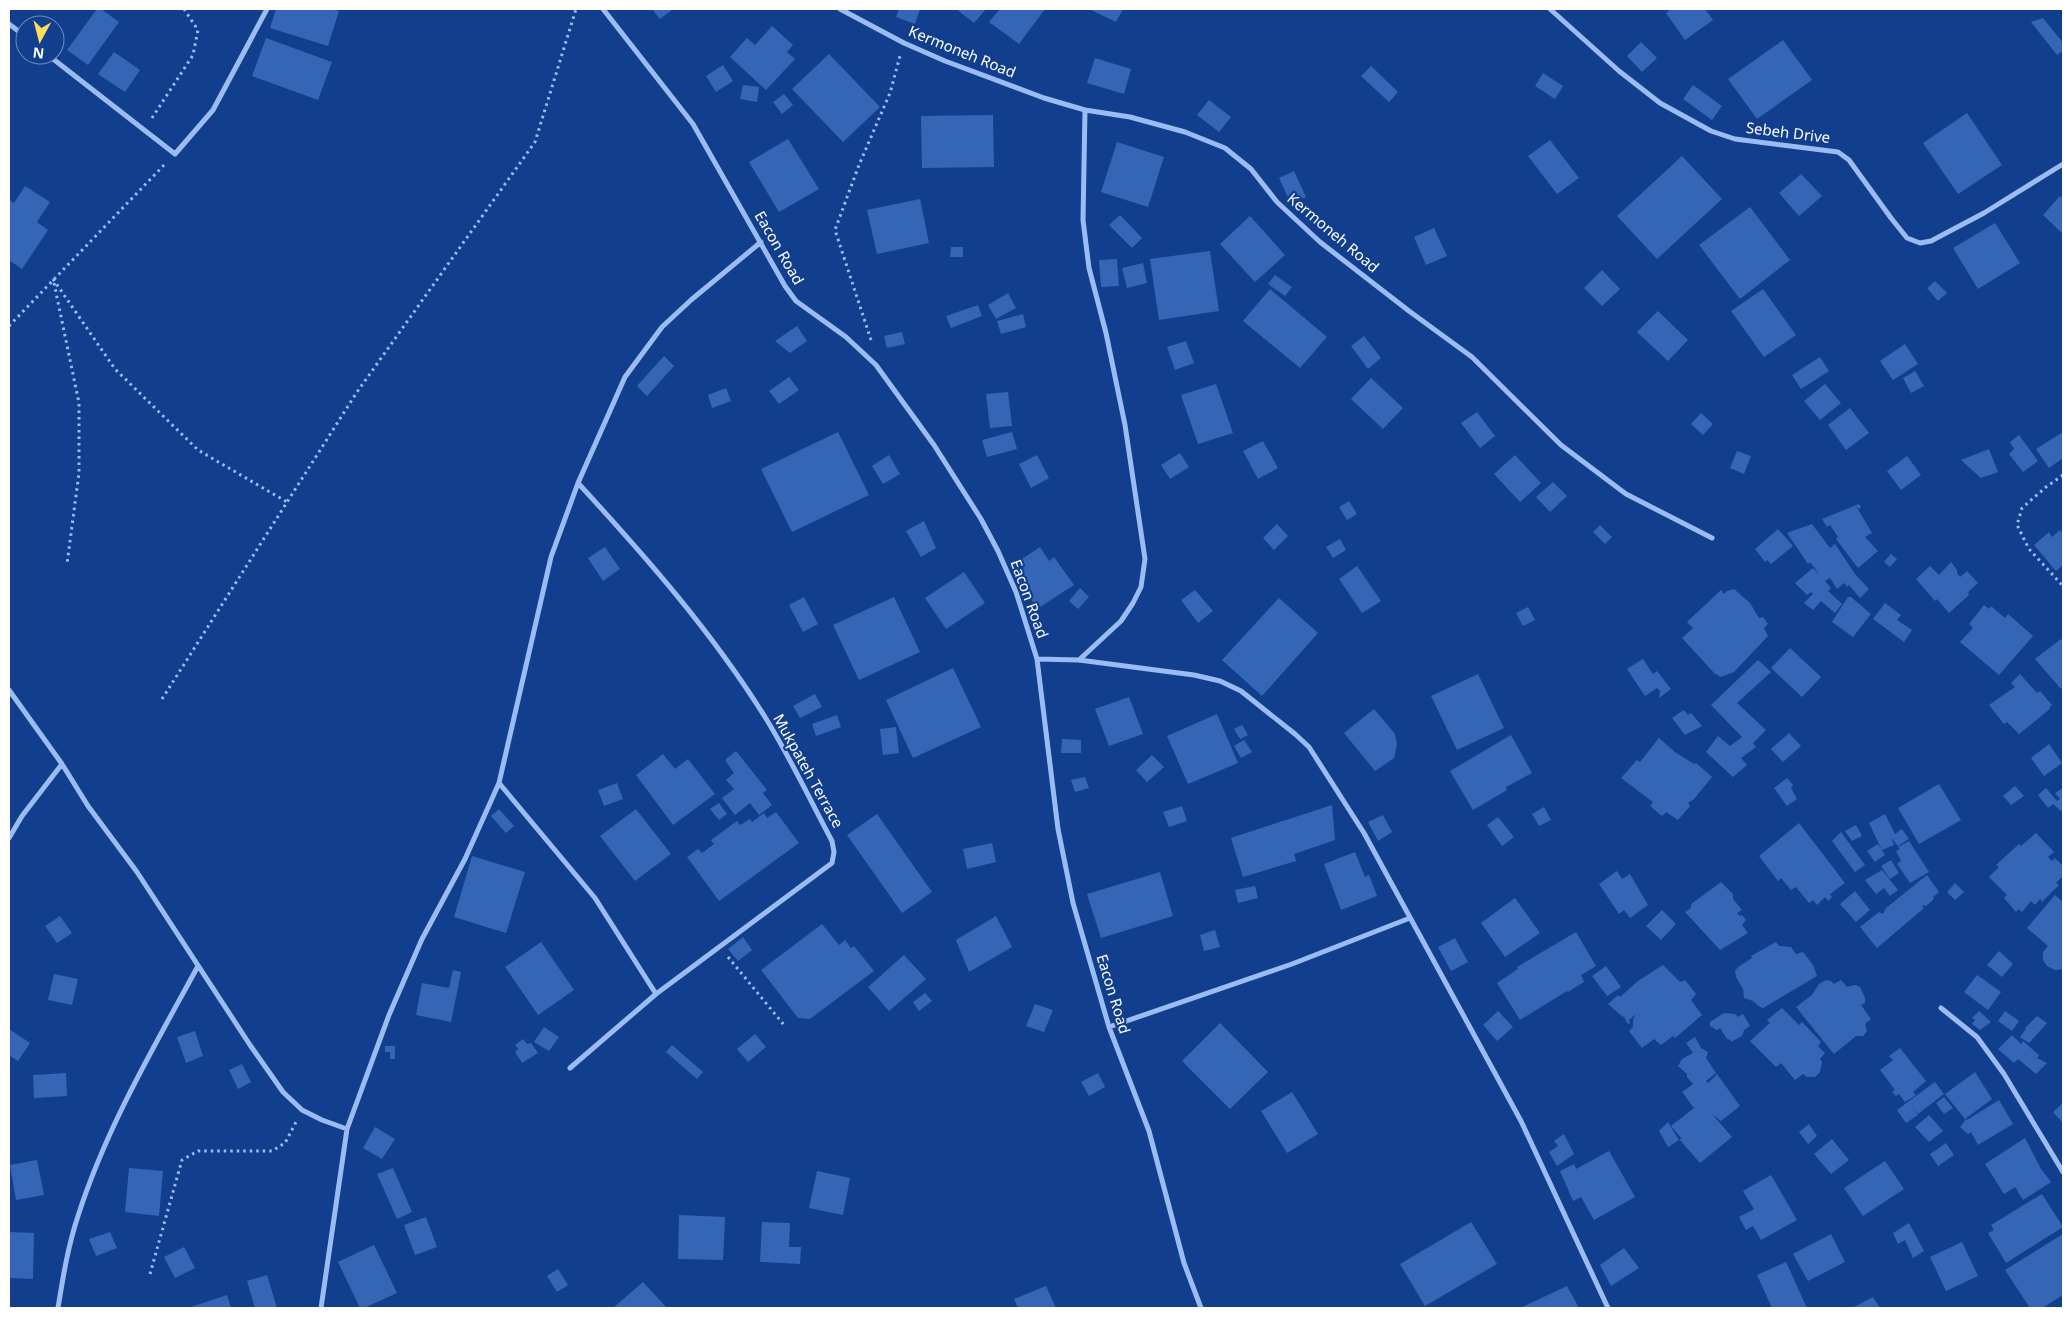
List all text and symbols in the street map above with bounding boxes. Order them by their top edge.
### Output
north arrow [15,15,65,65]
street label: Kermoneh Road [906,20,1019,82]
text: N [32,43,45,64]
street label: Sebeh Drive [1745,117,1831,147]
street label: Kermoneh Road [1284,188,1384,277]
street label: Eacon Road [751,207,809,288]
street label: Eacon Road [1006,557,1053,641]
street label: Mukpateh Terrace [769,710,849,831]
street label: Eacon Road [1092,951,1136,1036]

